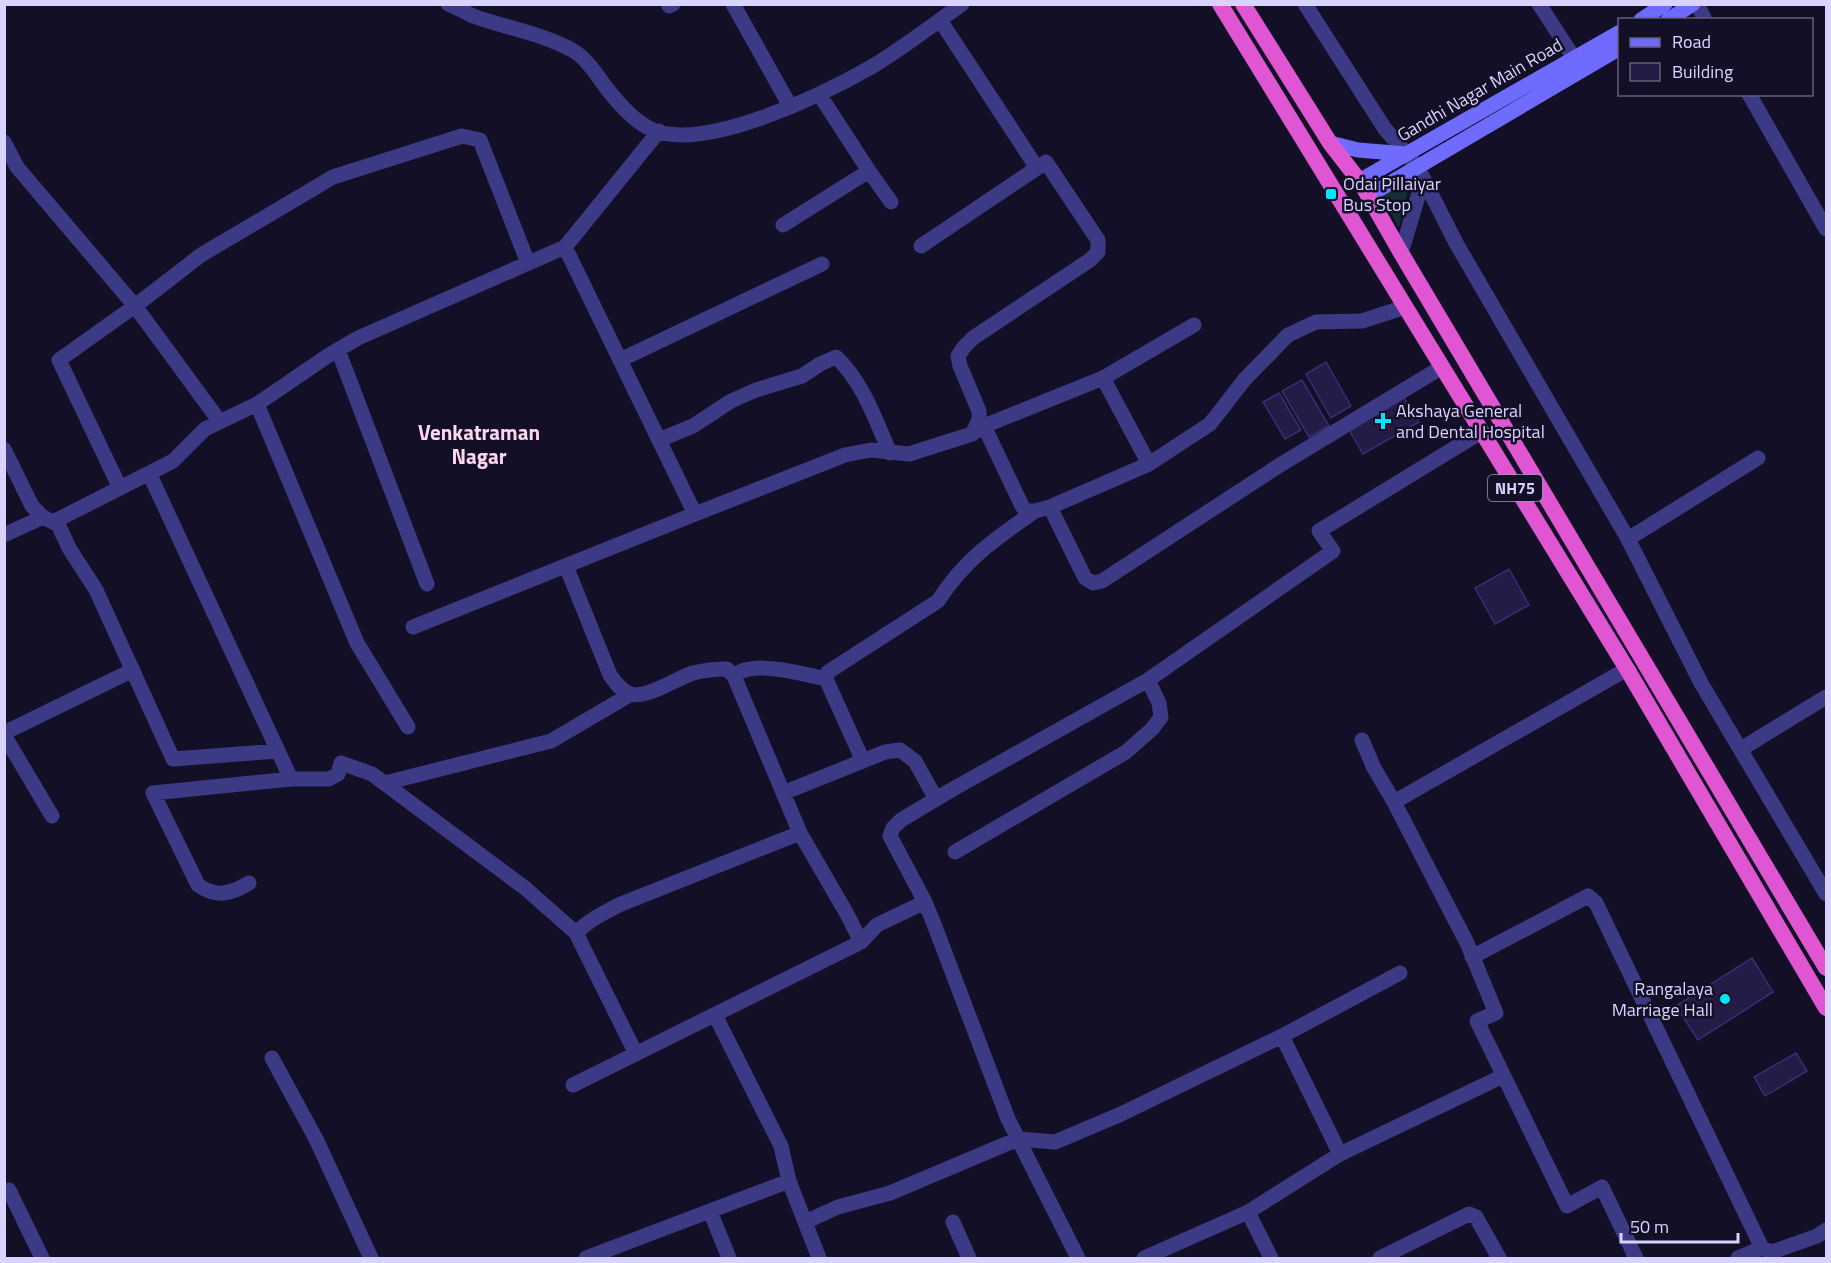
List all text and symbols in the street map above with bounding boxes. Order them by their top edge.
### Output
legend [1618,18,1813,96]
text: Road [1672,28,1711,55]
street label: Gandhi Nagar Main Road [1392,31,1568,148]
text: Building [1672,58,1733,85]
place label: Odai Pillaiyar Bus Stop [1343,170,1441,218]
marker: Odai Pillaiyar Bus Stop [1324,187,1338,201]
place label: Akshaya General and Dental Hospital [1396,397,1545,445]
marker: Akshaya General and Dental Hospital [1374,412,1392,430]
district label: Venkatraman Nagar [418,416,540,472]
road number: NH75 [1488,475,1542,501]
place label: Rangalaya Marriage Hall [1612,975,1713,1023]
marker: Rangalaya Marriage Hall [1718,992,1732,1006]
scale bar [1621,1206,1738,1244]
text: 50 m [1630,1213,1669,1240]

